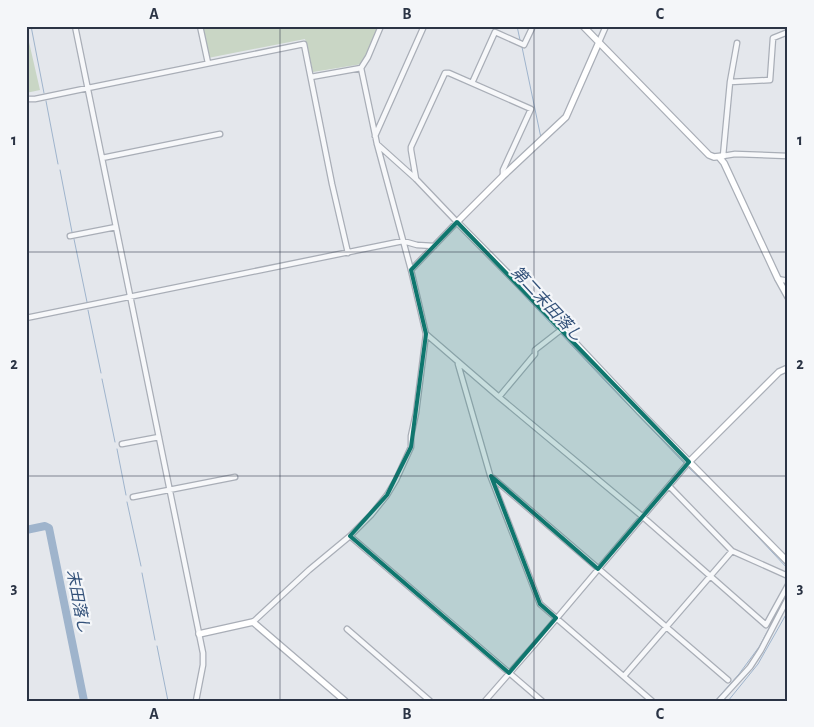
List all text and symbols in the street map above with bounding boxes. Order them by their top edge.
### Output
text: A [149,6,159,22]
text: B [402,6,412,22]
text: C [656,6,665,22]
text: 1 [11,132,17,148]
text: 1 [797,132,803,148]
water label: 第二末田落し [508,263,586,345]
text: 2 [10,356,18,372]
text: 2 [796,356,804,372]
water label: 末田落し [64,568,93,634]
text: 3 [11,580,18,596]
text: 3 [797,580,804,596]
text: A [149,706,159,722]
text: B [402,706,412,722]
text: C [656,706,665,722]

